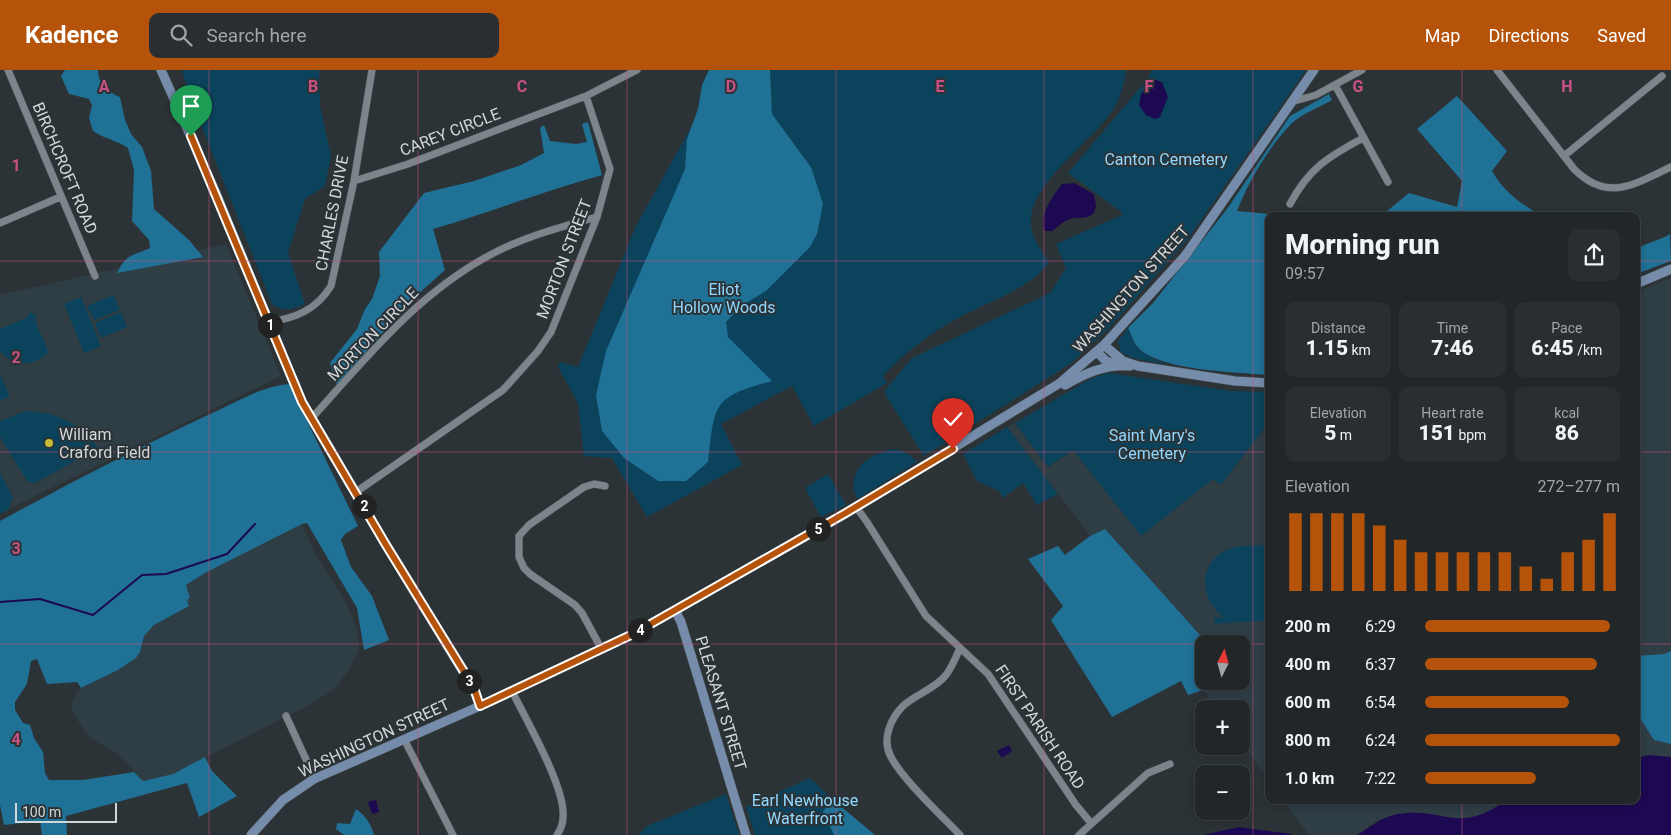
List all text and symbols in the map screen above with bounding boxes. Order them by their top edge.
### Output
search box [149,13,499,58]
text: Kadence [25,21,119,49]
icon: search [167,21,195,49]
text: Search here [207,24,306,47]
text: Map [1425,25,1460,46]
text: Directions [1488,25,1569,46]
text: Saved [1597,25,1646,46]
text: A [99,77,110,96]
text: B [308,77,318,96]
text: C [517,77,527,96]
text: D [726,77,736,96]
text: E [936,77,945,96]
text: F [1145,77,1154,96]
text: G [1353,77,1364,96]
text: H [1561,77,1573,96]
pin [170,85,212,136]
icon: arrive [177,92,205,120]
street label: BIRCHCROFT ROAD [29,99,101,237]
street label: CAREY CIRCLE [397,104,503,160]
park label: Canton Cemetery [1104,150,1228,169]
street label: CHARLES DRIVE [311,154,353,272]
text: 1 [11,156,21,175]
street label: MORTON STREET [532,196,596,322]
street label: WASHINGTON STREET [1069,221,1193,356]
text: Morning run [1285,228,1440,261]
button: share [1568,229,1620,281]
text: 09:57 [1285,264,1325,283]
park label: Eliot Hollow Woods [673,280,775,317]
street label: MORTON CIRCLE [324,283,422,385]
pin: 1 [258,312,282,338]
text: 1 [266,317,275,333]
text: Distance [1311,320,1365,336]
text: Time [1437,320,1468,336]
text: Pace [1551,320,1582,336]
text: 1.15 [1305,336,1348,360]
text: 7:46 [1431,336,1474,360]
text: 6:45 [1531,336,1574,360]
text: km [1348,342,1371,358]
text: /km [1574,342,1602,358]
text: 2 [11,348,21,367]
pin [932,398,974,449]
icon: check [939,405,967,433]
text: Elevation [1310,405,1367,421]
text: Heart rate [1421,405,1484,421]
text: kcal [1554,405,1579,421]
text: 5 [1324,421,1336,445]
text: 151 [1419,421,1455,445]
text: 86 [1555,421,1579,445]
place label: William Craford Field [59,425,150,462]
park label: Saint Mary's Cemetery [1109,426,1195,463]
text: m [1336,427,1352,443]
text: bpm [1455,427,1486,443]
marker: William Craford Field [43,437,55,449]
text: Elevation [1285,477,1350,496]
text: 272–277 m [1538,477,1620,496]
pin: 2 [352,494,376,518]
text: 2 [360,498,369,514]
pin: 5 [806,516,830,542]
text: 5 [814,521,823,537]
text: 3 [11,539,21,558]
text: 200 m [1285,617,1330,636]
text: 6:29 [1365,617,1396,636]
pin: 4 [628,618,652,642]
text: 4 [636,622,645,638]
street label: PLEASANT STREET [692,634,751,773]
north arrow [1195,635,1250,690]
map controls [1195,635,1250,820]
text: 400 m [1285,655,1330,674]
text: 6:37 [1365,655,1396,674]
street label: FIRST PARISH ROAD [991,661,1089,793]
pin: 3 [456,668,482,694]
text: 3 [465,673,474,689]
text: 600 m [1285,693,1330,712]
text: 6:54 [1365,693,1396,712]
street label: WASHINGTON STREET [295,694,453,781]
button: + [1195,700,1250,755]
text: 4 [11,730,21,749]
text: 800 m [1285,731,1330,750]
text: 6:24 [1365,731,1396,750]
button: − [1195,765,1250,820]
text: 1.0 km [1285,769,1334,788]
text: 7:22 [1365,769,1396,788]
park label: Earl Newhouse Waterfront [752,791,858,828]
scale bar [15,800,118,823]
text: 100 m [22,804,61,820]

